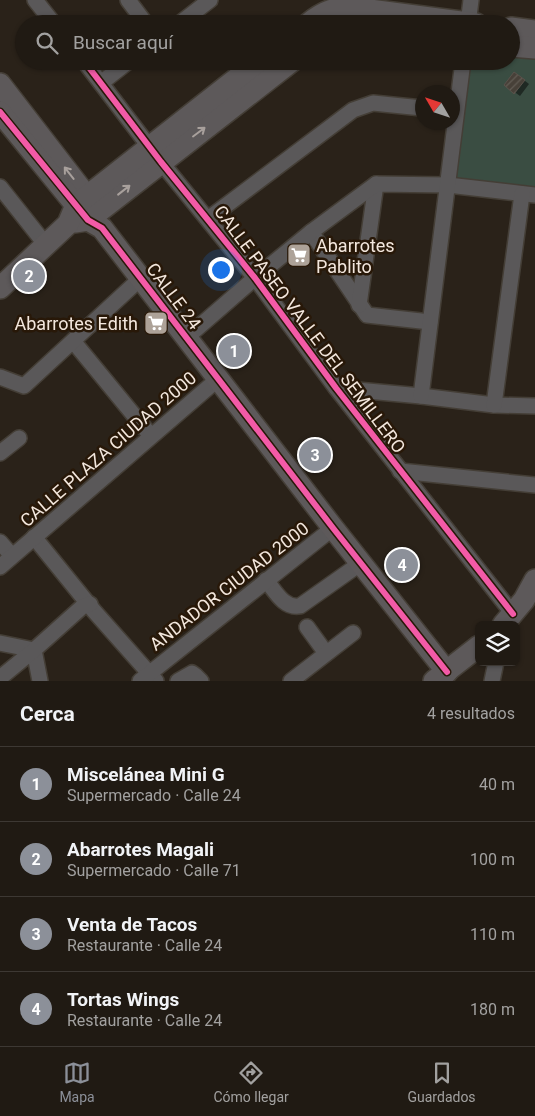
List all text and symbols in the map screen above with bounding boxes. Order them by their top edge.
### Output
search box [15,15,520,70]
icon: search [33,29,61,57]
text: Buscar aquí [73,31,173,54]
north arrow [415,85,460,130]
one-way arrow [192,127,205,138]
one-way arrow [63,167,74,180]
one-way arrow [117,185,130,196]
street label: CALLE PASEO VALLE DEL SEMILLERO [210,201,410,457]
place label: Abarrotes Pablito [316,235,395,277]
supermarket icon: Abarrotes Pablito [286,242,312,268]
pin: 2 [13,257,45,295]
your location [208,257,234,283]
street label: CALLE 24 [142,259,206,333]
supermarket icon: Abarrotes Edith [143,310,169,336]
place label: Abarrotes Edith [14,313,138,334]
pin: 1 [218,332,250,370]
street label: CALLE PLAZA CIUDAD 2000 [16,367,200,531]
pin: 3 [299,436,331,474]
street label: ANDADOR CIUDAD 2000 [145,517,313,655]
pin: 4 [386,546,418,584]
map controls [475,621,520,666]
button: layers [475,621,520,666]
text: Cerca [20,702,75,726]
text: 4 resultados [427,704,515,723]
text: Miscelánea Mini G [67,763,225,786]
text: 1 [31,775,41,794]
text: 40 m [479,775,515,794]
text: Supermercado · Calle 24 [67,786,241,805]
text: Abarrotes Magali [67,838,214,861]
text: 2 [31,850,41,869]
text: 100 m [470,850,515,869]
text: Supermercado · Calle 71 [67,861,241,880]
text: Venta de Tacos [67,913,197,936]
text: 3 [31,925,41,944]
text: 110 m [470,925,515,944]
text: Restaurante · Calle 24 [67,936,222,955]
text: Tortas Wings [67,988,179,1011]
text: 4 [31,1000,41,1019]
text: 180 m [470,1000,515,1019]
text: Restaurante · Calle 24 [67,1011,222,1030]
tab: Mapa [59,1059,95,1105]
tab: Cómo llegar [213,1059,289,1105]
tab: Guardados [408,1059,476,1105]

